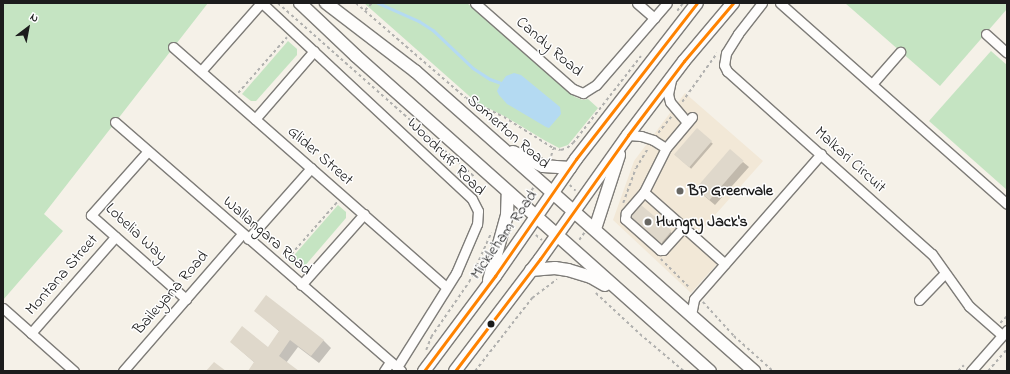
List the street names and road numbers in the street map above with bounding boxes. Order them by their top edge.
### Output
street label: Candy Road [512,13,586,81]
street label: Somerton Road [463,91,553,173]
street label: Woodruff Road [403,114,489,200]
street label: Glider Street [283,122,357,190]
street label: Malkari Circuit [810,123,890,197]
street label: Mickleham Road [466,187,542,283]
street label: Wallangara Road [219,192,315,280]
street label: Lobelia Way [101,200,171,266]
street label: Montana Street [22,231,102,319]
street label: Baileyana Road [129,247,213,339]

